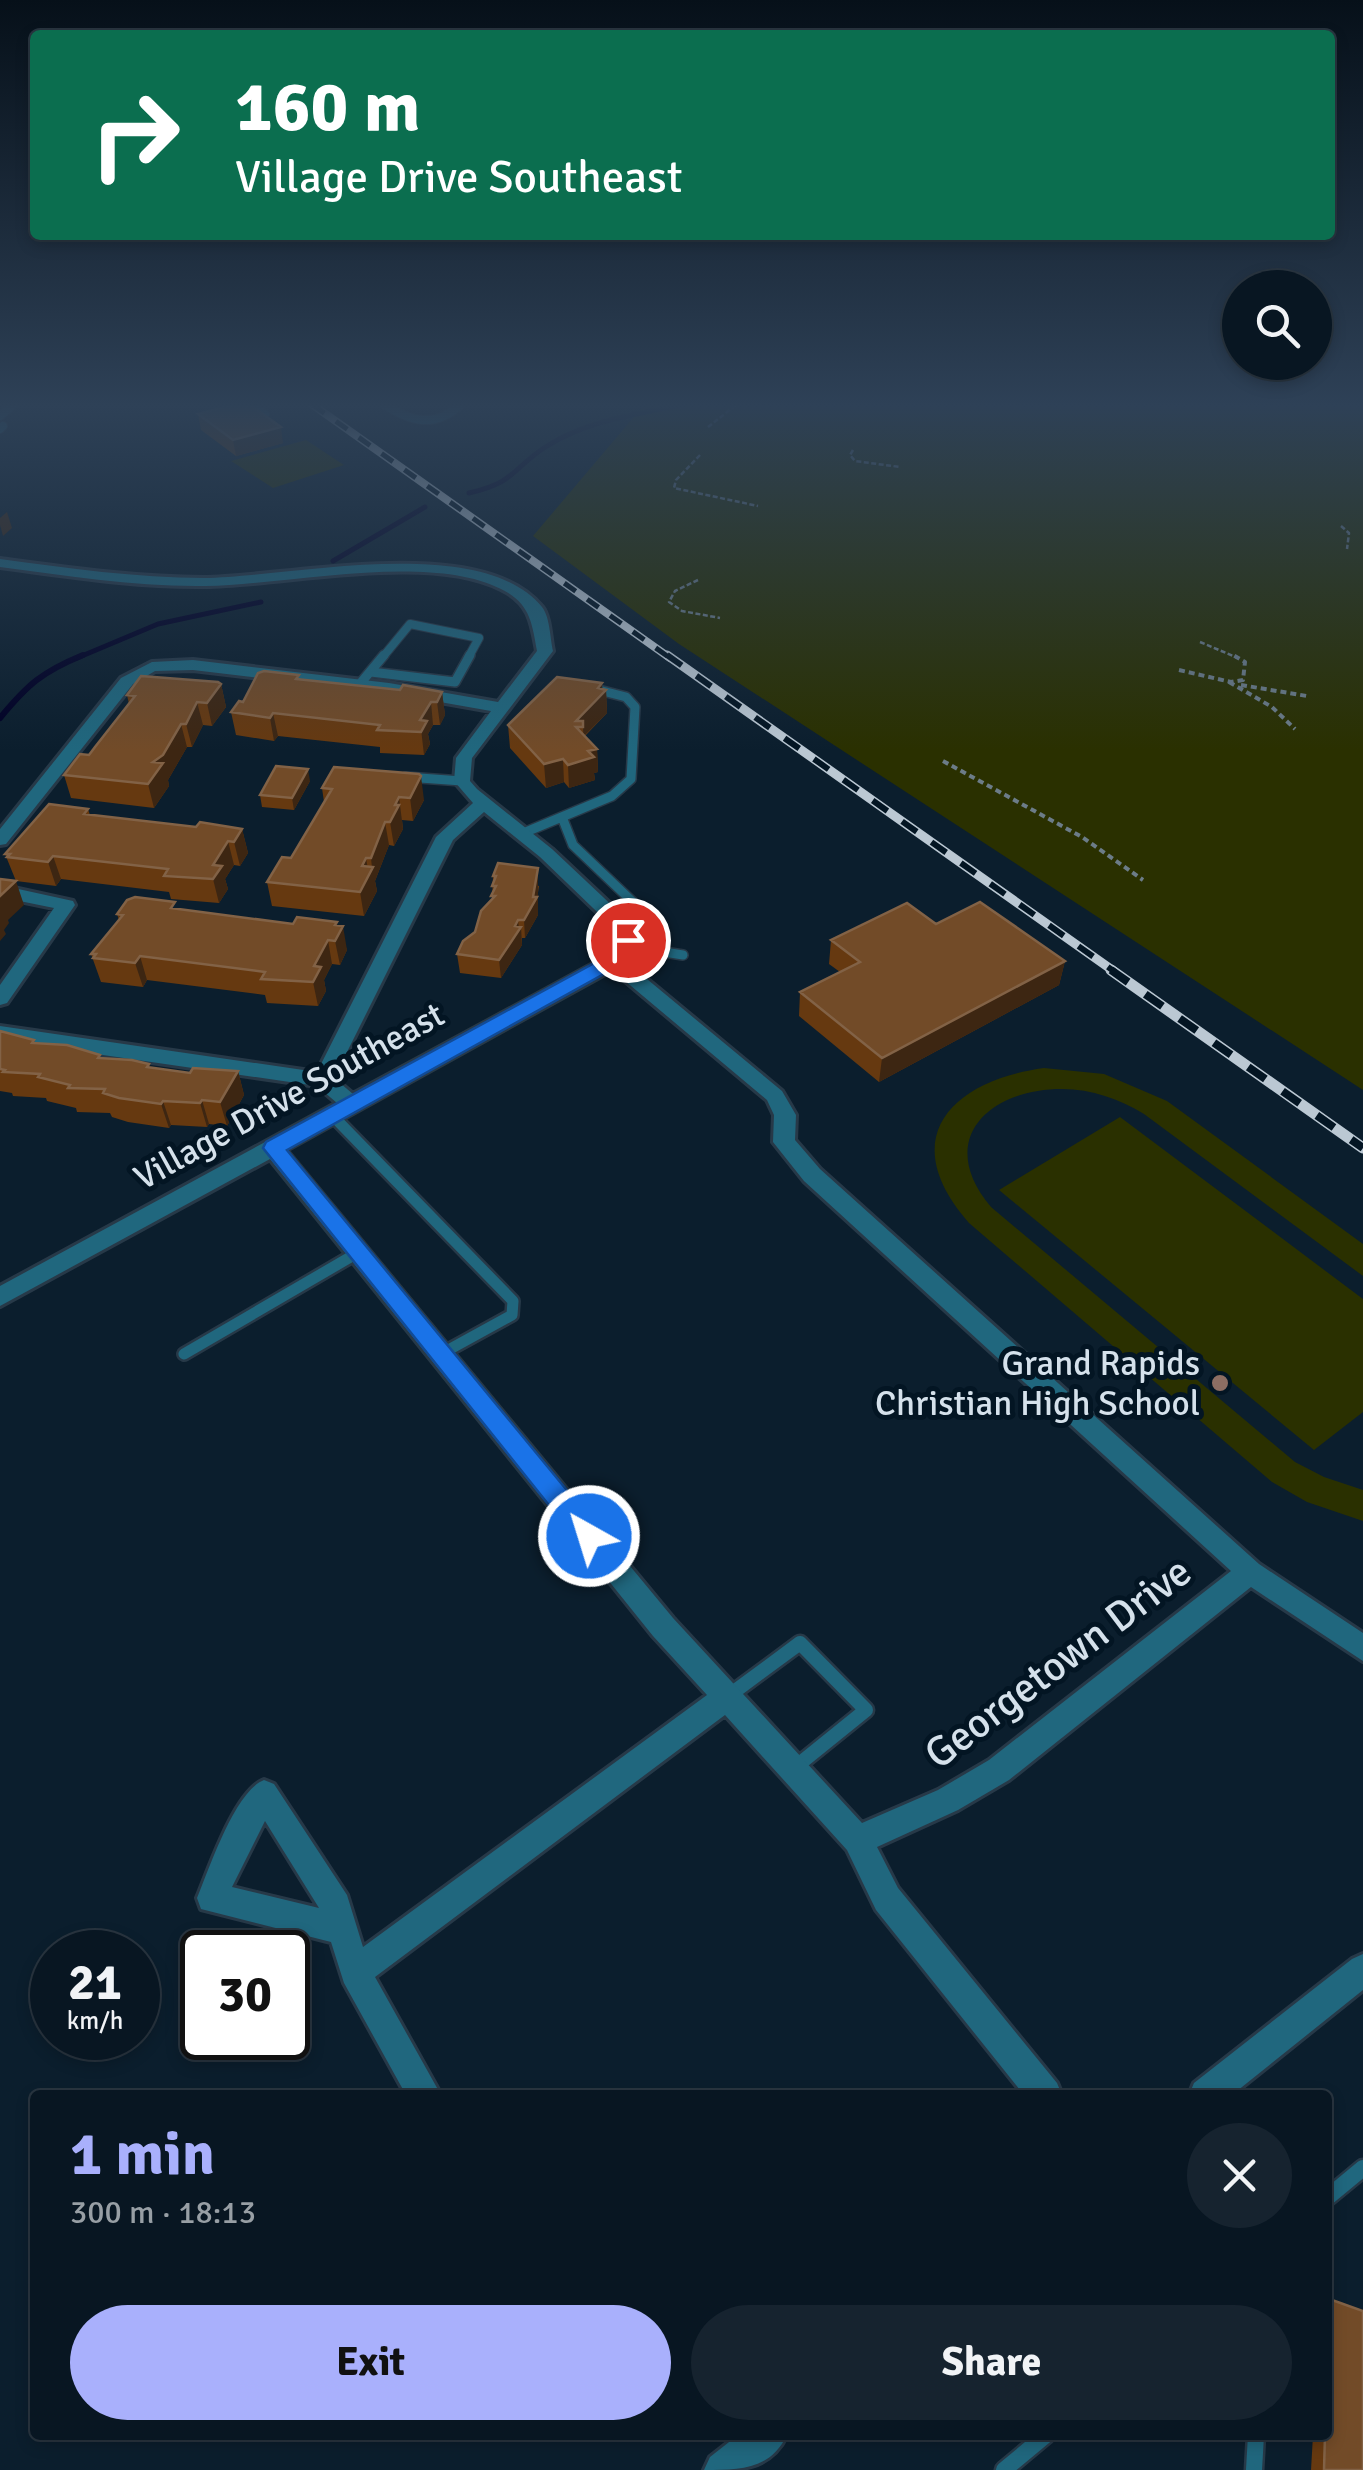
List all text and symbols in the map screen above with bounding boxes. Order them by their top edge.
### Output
text: 160 m [235,64,420,150]
icon: right [70,70,200,200]
text: Village Drive Southeast [235,150,682,205]
map controls [1222,270,1332,380]
button: search [1222,270,1332,380]
pin [586,898,671,983]
icon: arrive [601,913,656,968]
street label: Village Drive Southeast [126,993,452,1199]
place label: Grand Rapids Christian High School [875,1342,1200,1425]
marker: Grand Rapids Christian High School [1209,1372,1231,1394]
position arrow [537,1484,641,1588]
street label: Georgetown Drive [915,1546,1201,1780]
speed limit sign: 30 [180,1930,310,2060]
text: 21 [68,1952,122,2014]
text: km/h [67,2005,123,2036]
text: 1 min [70,2118,215,2192]
button: close [1187,2123,1292,2228]
text: 300 m · 18:13 [70,2193,256,2232]
button: Exit [70,2305,671,2420]
button: Share [691,2305,1292,2420]

